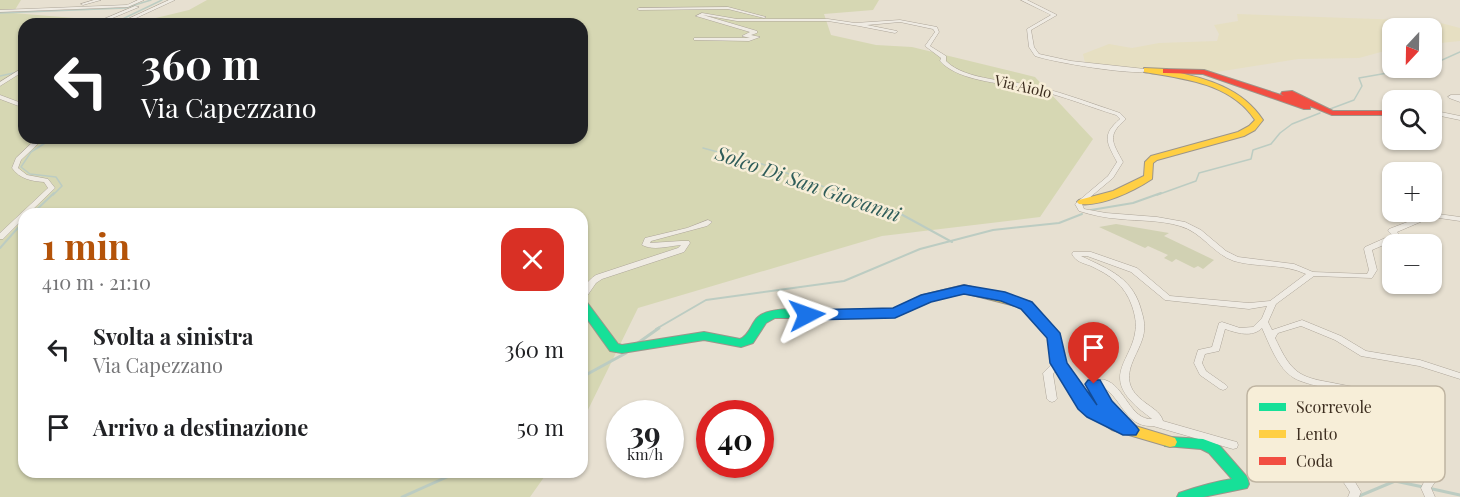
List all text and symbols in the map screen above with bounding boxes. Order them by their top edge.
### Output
north arrow [1382,18,1442,78]
map controls [1382,18,1442,294]
text: 360 m [141,35,260,91]
icon: left [42,42,120,120]
street label: Via Aiolo [992,70,1054,102]
text: Via Capezzano [141,89,316,125]
button: search [1382,90,1442,150]
water label: Solco Di San Giovanni [711,138,905,227]
button: + [1382,162,1442,222]
text: 1 min [42,221,130,269]
button: close [501,228,564,291]
button: − [1382,234,1442,294]
text: 410 m · 21:10 [42,268,151,295]
position arrow [775,283,839,347]
text: Svolta a sinistra [93,321,253,351]
pin [1068,322,1119,384]
icon: arrive [1077,331,1110,364]
icon: left [42,333,75,366]
text: 360 m [504,334,564,364]
text: Via Capezzano [93,351,223,378]
legend [1247,386,1445,482]
text: Scorrevole [1296,396,1372,417]
speed limit sign: 40 [696,400,774,478]
icon: arrive [42,411,75,444]
text: Arrivo a destinazione [93,412,308,442]
text: 50 m [517,412,564,442]
text: 39 [629,412,661,452]
text: Lento [1296,423,1338,444]
text: km/h [627,444,663,464]
text: Coda [1296,450,1333,471]

